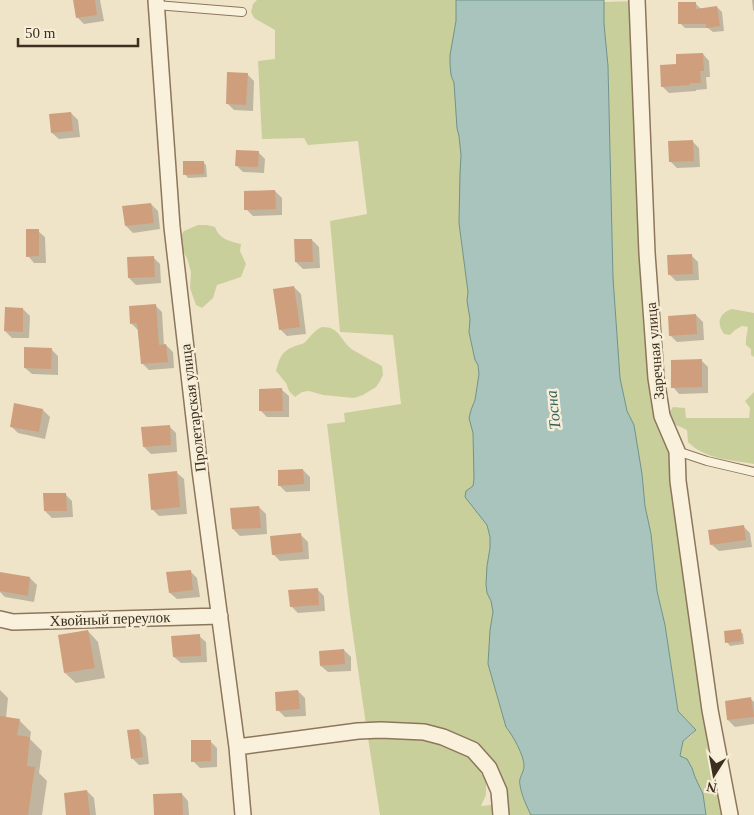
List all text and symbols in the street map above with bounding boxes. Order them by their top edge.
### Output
scale bar [18,15,138,47]
text: 50 m [25,25,56,41]
street label: Заречная улица [643,301,667,400]
street label: Пролетарская улица [177,343,209,473]
water label: Тосна [542,390,564,430]
street label: Хвойный переулок [49,609,171,629]
north arrow [689,750,739,800]
text: N [705,779,718,796]

